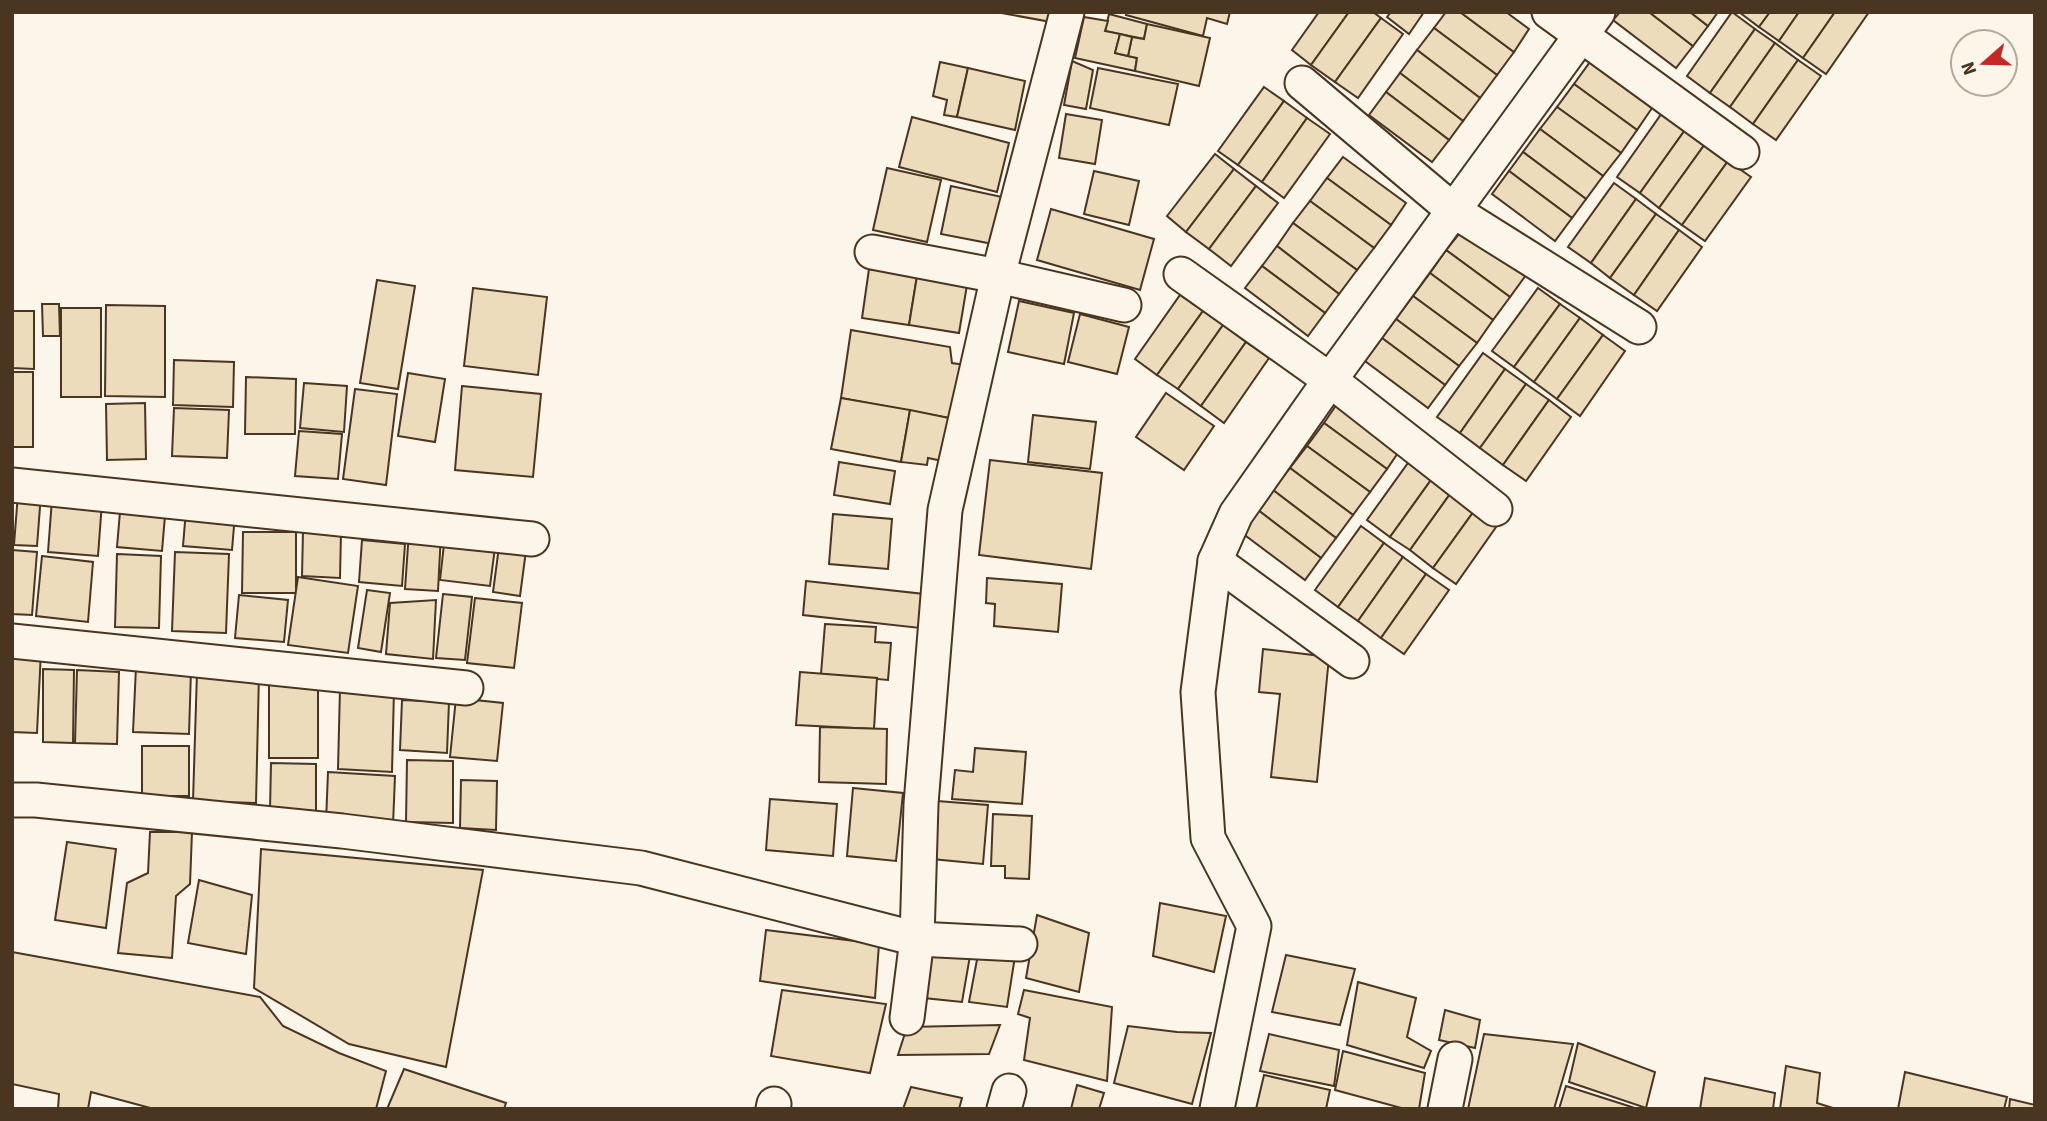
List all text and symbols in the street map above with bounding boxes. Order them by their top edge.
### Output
north arrow [1949,28,2019,98]
text: N [1955,58,1984,79]

